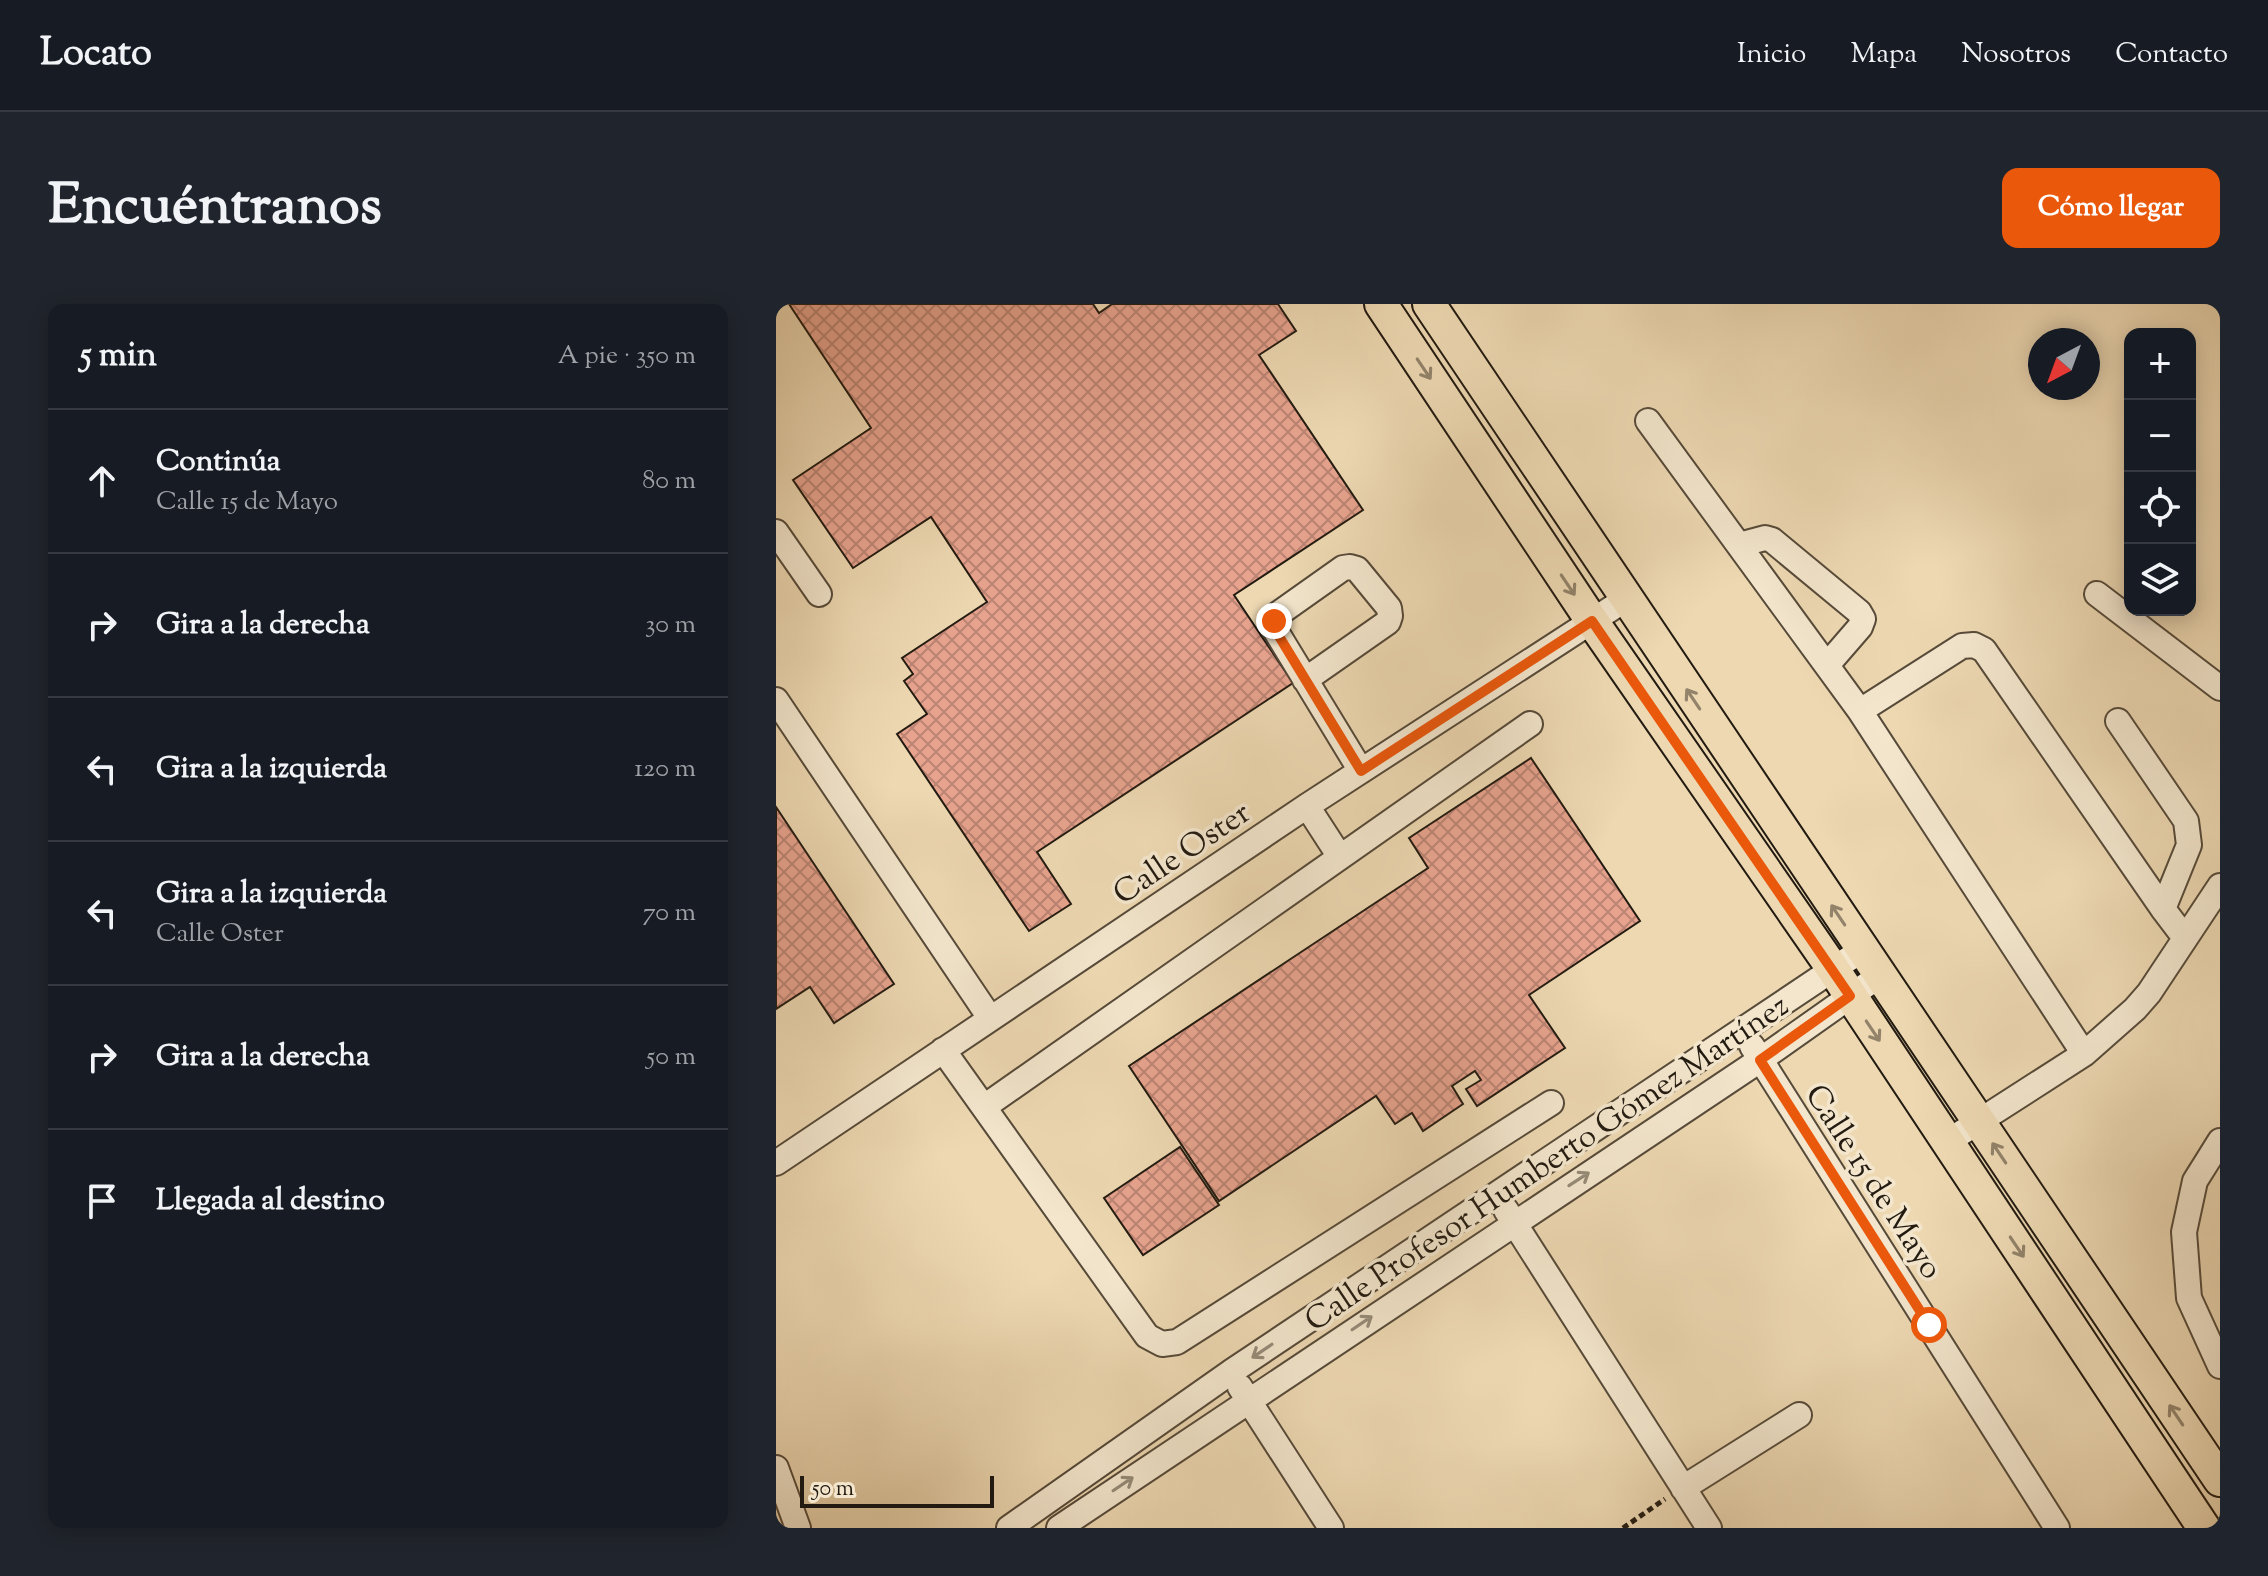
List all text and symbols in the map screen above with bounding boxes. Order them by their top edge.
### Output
text: Locato [40,28,152,82]
text: Inicio [1737,35,1806,75]
text: Mapa [1850,35,1917,75]
text: Nosotros [1961,35,2071,75]
text: Contacto [2115,35,2228,75]
text: Encuéntranos [48,168,382,249]
button: Cómo llegar [2002,168,2220,248]
north arrow [2028,328,2100,400]
map controls [2124,328,2196,616]
button: + [2124,328,2196,400]
text: 5 min [80,332,157,381]
text: A pie · 350 m [558,338,696,375]
one-way arrow [1416,357,1432,380]
button: − [2124,400,2196,472]
text: Continúa [156,441,281,484]
icon: ahead [80,459,124,503]
text: 80 m [642,463,696,500]
button: locate [2124,472,2196,544]
text: Calle 15 de Mayo [156,484,338,521]
button: layers [2124,544,2196,616]
one-way arrow [1561,573,1577,596]
icon: right [80,603,124,647]
route end [1256,603,1292,639]
text: Gira a la derecha [156,604,370,647]
text: 30 m [645,607,696,644]
one-way arrow [1685,688,1701,711]
icon: left [80,747,124,791]
text: Gira a la izquierda [156,748,387,791]
text: 120 m [634,751,696,788]
street label: Calle Oster [1105,791,1261,917]
text: Gira a la izquierda [156,873,387,916]
icon: left [80,891,124,935]
text: 70 m [643,895,696,932]
one-way arrow [1830,904,1846,926]
text: Calle Oster [156,916,284,953]
street label: Calle Profesor Humberto Gómez Martínez [1296,985,1799,1344]
one-way arrow [1865,1019,1882,1041]
icon: right [80,1035,124,1079]
text: Gira a la derecha [156,1036,370,1079]
text: 50 m [646,1039,696,1076]
street label: Calle 15 de Mayo [1792,1076,1953,1289]
one-way arrow [1991,1143,2008,1165]
one-way arrow [1567,1171,1589,1188]
icon: arrive [80,1179,124,1223]
text: Llegada al destino [156,1180,385,1223]
one-way arrow [2009,1236,2025,1258]
route start [1911,1307,1947,1343]
one-way arrow [1351,1315,1373,1332]
one-way arrow [1251,1343,1273,1359]
one-way arrow [2168,1405,2184,1427]
scale bar [800,1472,994,1508]
text: 50 m [812,1474,854,1506]
one-way arrow [1112,1476,1134,1492]

